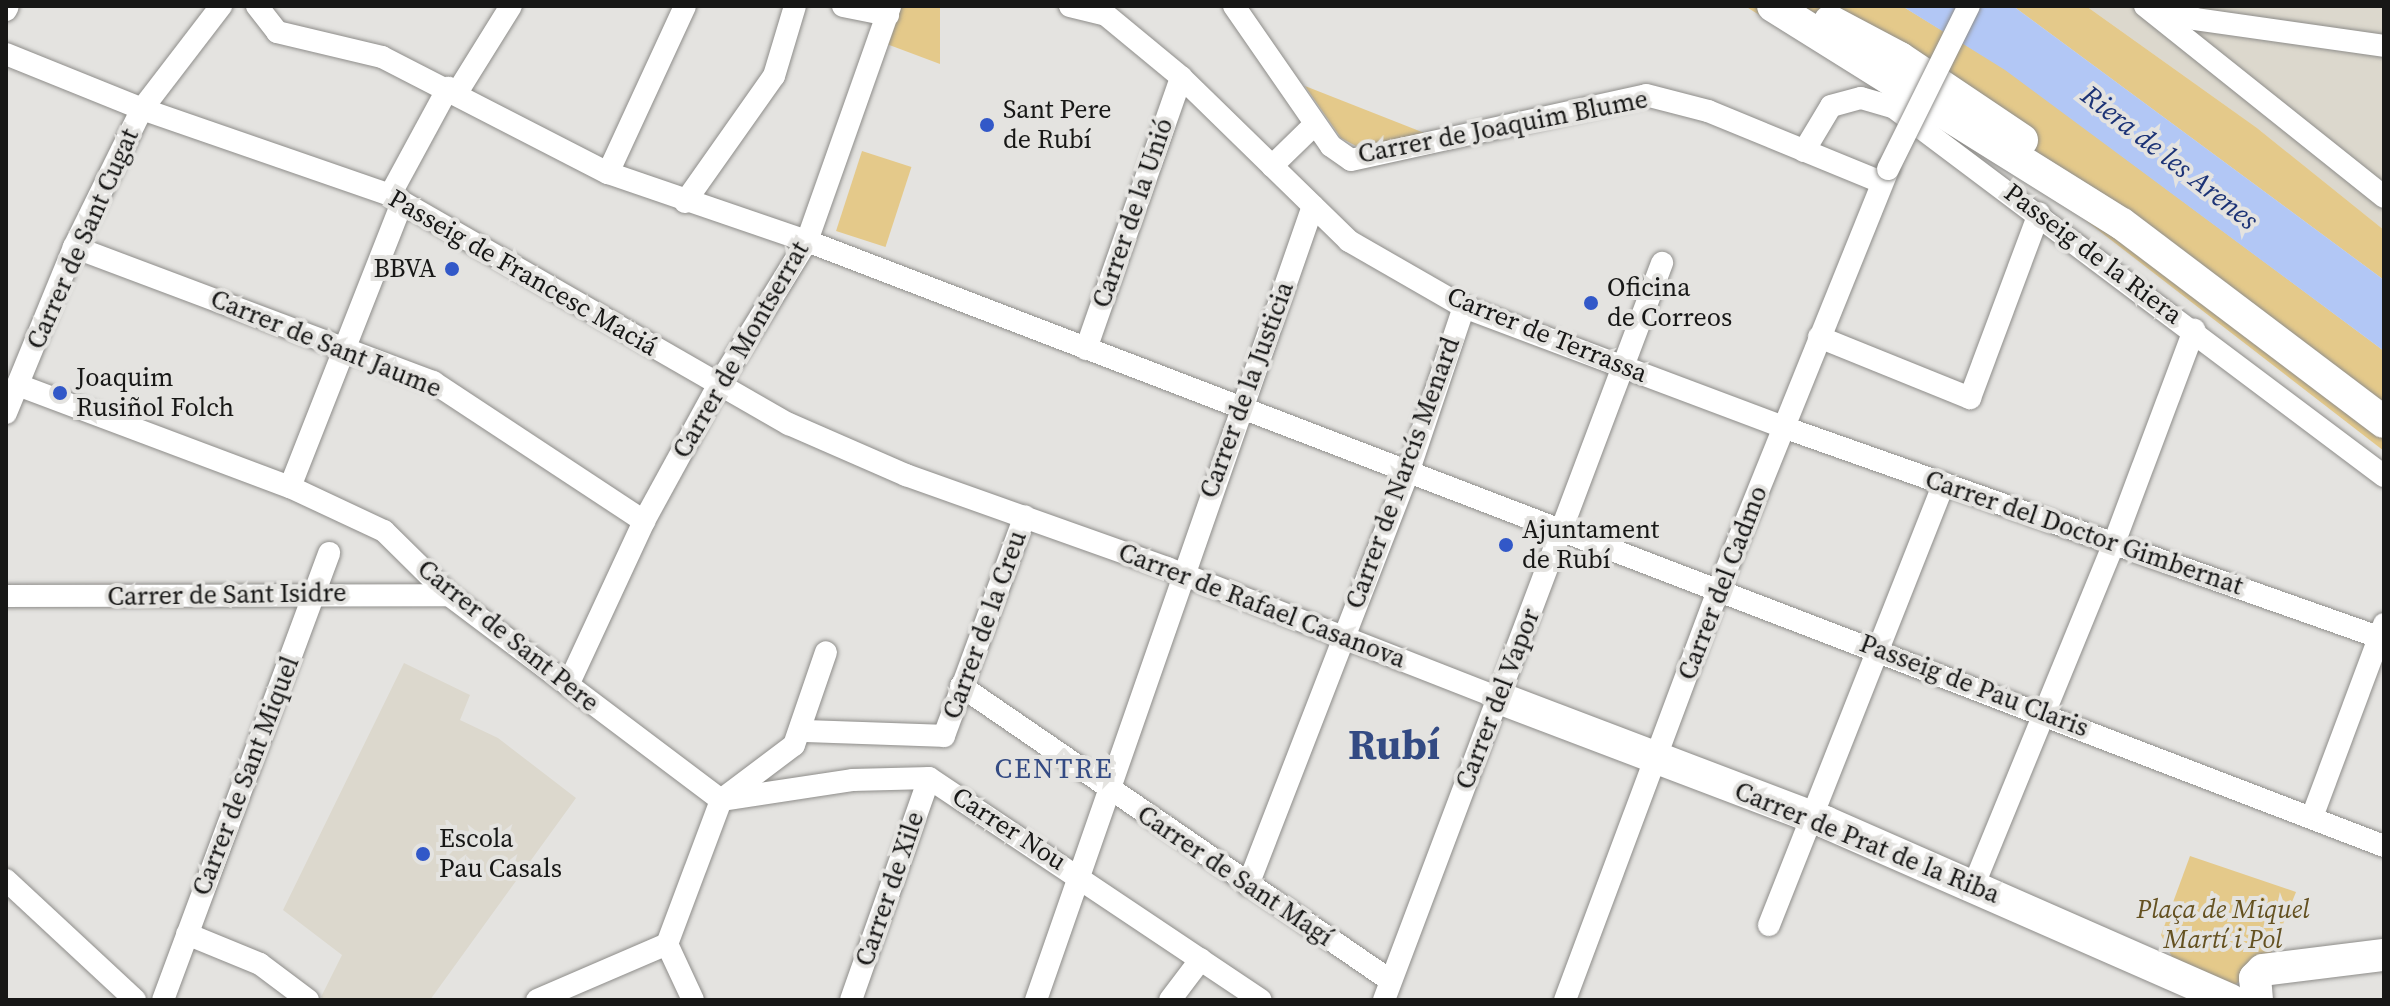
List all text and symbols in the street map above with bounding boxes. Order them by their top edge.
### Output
water label: Riera de les Arenes [2075,78,2265,236]
street label: Carrer de Joaquim Blume [1355,84,1651,170]
place label: Sant Pere de Rubí [1003,94,1112,156]
street label: Carrer de la Unió [1086,114,1180,312]
marker: Sant Pere de Rubí [978,116,996,134]
street label: Carrer de Sant Cugat [20,124,146,354]
street label: Passeig de la Riera [1998,177,2188,331]
street label: Passeig de Francesc Maciá [383,183,663,363]
street label: Carrer de Montserrat [666,236,816,464]
place label: BBVA [374,253,436,285]
marker: BBVA [443,260,461,278]
place label: Oficina de Correos [1607,272,1732,334]
street label: Carrer de la Justicia [1193,278,1301,502]
street label: Carrer de Terrassa [1442,281,1652,389]
street label: Carrer de Sant Jaume [206,283,446,405]
marker: Oficina de Correos [1582,294,1600,312]
street label: Carrer de Narcís Menard [1339,333,1467,613]
place label: Joaquim Rusiñol Folch [76,362,234,424]
marker: Joaquim Rusiñol Folch [51,384,69,402]
street label: Carrer del Doctor Gimbernat [1921,464,2247,602]
street label: Carrer del Cadmo [1672,482,1774,684]
place label: Ajuntament de Rubí [1522,514,1659,576]
street label: Carrer de la Creu [936,527,1034,723]
marker: Ajuntament de Rubí [1497,536,1515,554]
street label: Carrer de Rafael Casanova [1114,537,1410,675]
street label: Carrer de Sant Pere [411,553,605,719]
street label: Carrer de Sant Isidre [107,577,347,613]
street label: Carrer del Vapor [1449,604,1547,794]
street label: Passeig de Pau Claris [1855,628,2093,744]
street label: Carrer de Sant Miquel [186,652,306,900]
district label: Rubí [1348,719,1440,769]
district label: CENTRE [994,751,1114,785]
street label: Carrer de Prat de la Riba [1730,776,2004,910]
street label: Carrer Nou [946,781,1072,877]
street label: Carrer de Sant Magí [1131,799,1339,953]
street label: Carrer de Xile [849,808,931,970]
place label: Escola Pau Casals [439,823,562,884]
marker: Escola Pau Casals [414,845,432,863]
park label: Plaça de Miquel Martí i Pol [2137,894,2309,956]

